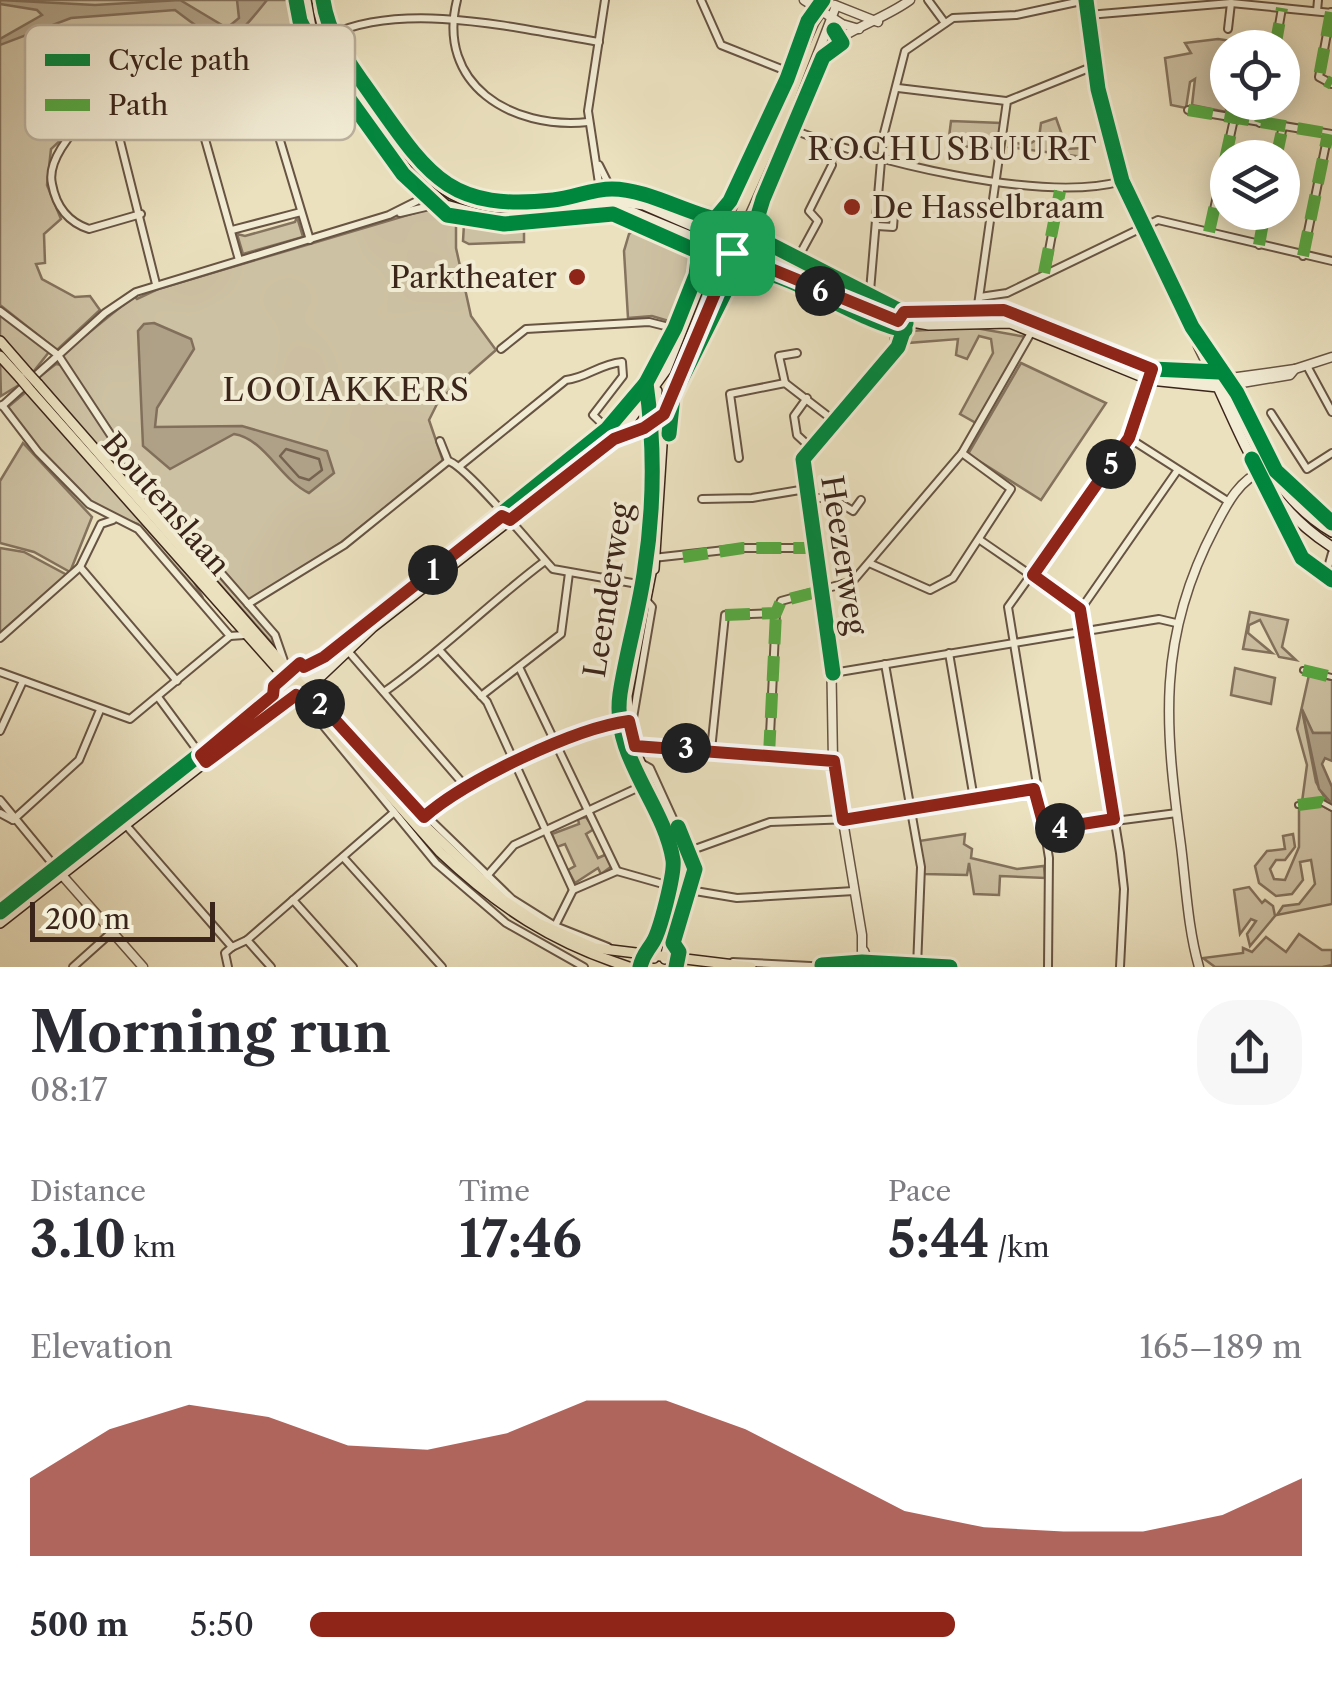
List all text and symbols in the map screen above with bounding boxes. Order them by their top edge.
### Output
legend [25,25,355,140]
map controls [1210,30,1300,230]
button: locate [1210,30,1300,120]
text: Cycle path [108,43,250,77]
text: Path [108,88,168,122]
district label: ROCHUSBUURT [807,129,1099,168]
button: layers [1210,140,1300,230]
place label: De Hasselbraam [872,189,1104,226]
marker: De Hasselbraam [841,196,863,218]
pin [690,211,775,296]
icon: arrive [705,226,760,281]
place label: Parktheater [390,259,557,296]
marker: Parktheater [566,266,588,288]
pin: 6 [795,266,845,316]
text: 6 [812,274,828,308]
district label: LOOIAKKERS [222,370,472,409]
street label: Boutenslaan [94,425,238,583]
pin: 5 [1086,439,1136,489]
text: 5 [1103,447,1119,481]
street label: Heezerweg [813,473,875,637]
street label: Leenderweg [576,500,640,680]
pin: 1 [408,545,458,595]
text: 1 [427,553,439,587]
pin: 2 [295,679,345,729]
text: 2 [312,687,328,721]
pin: 3 [661,723,711,773]
text: 3 [678,731,694,765]
pin: 4 [1035,803,1085,853]
text: 4 [1052,811,1068,845]
scale bar [30,897,215,941]
text: 200 m [45,902,130,936]
text: Morning run [30,999,391,1066]
button: share [1197,1000,1302,1105]
text: 08:17 [30,1070,107,1109]
text: Distance [30,1174,146,1208]
text: Time [459,1174,530,1208]
text: Pace [888,1174,951,1208]
text: 3.10 [30,1208,126,1270]
text: 17:46 [459,1208,582,1270]
text: 5:44 [888,1208,990,1270]
text: km [126,1230,176,1264]
text: /km [990,1230,1050,1264]
text: Elevation [30,1327,173,1366]
text: 165–189 m [1139,1327,1302,1366]
text: 500 m [30,1605,128,1644]
text: 5:50 [190,1605,254,1644]

